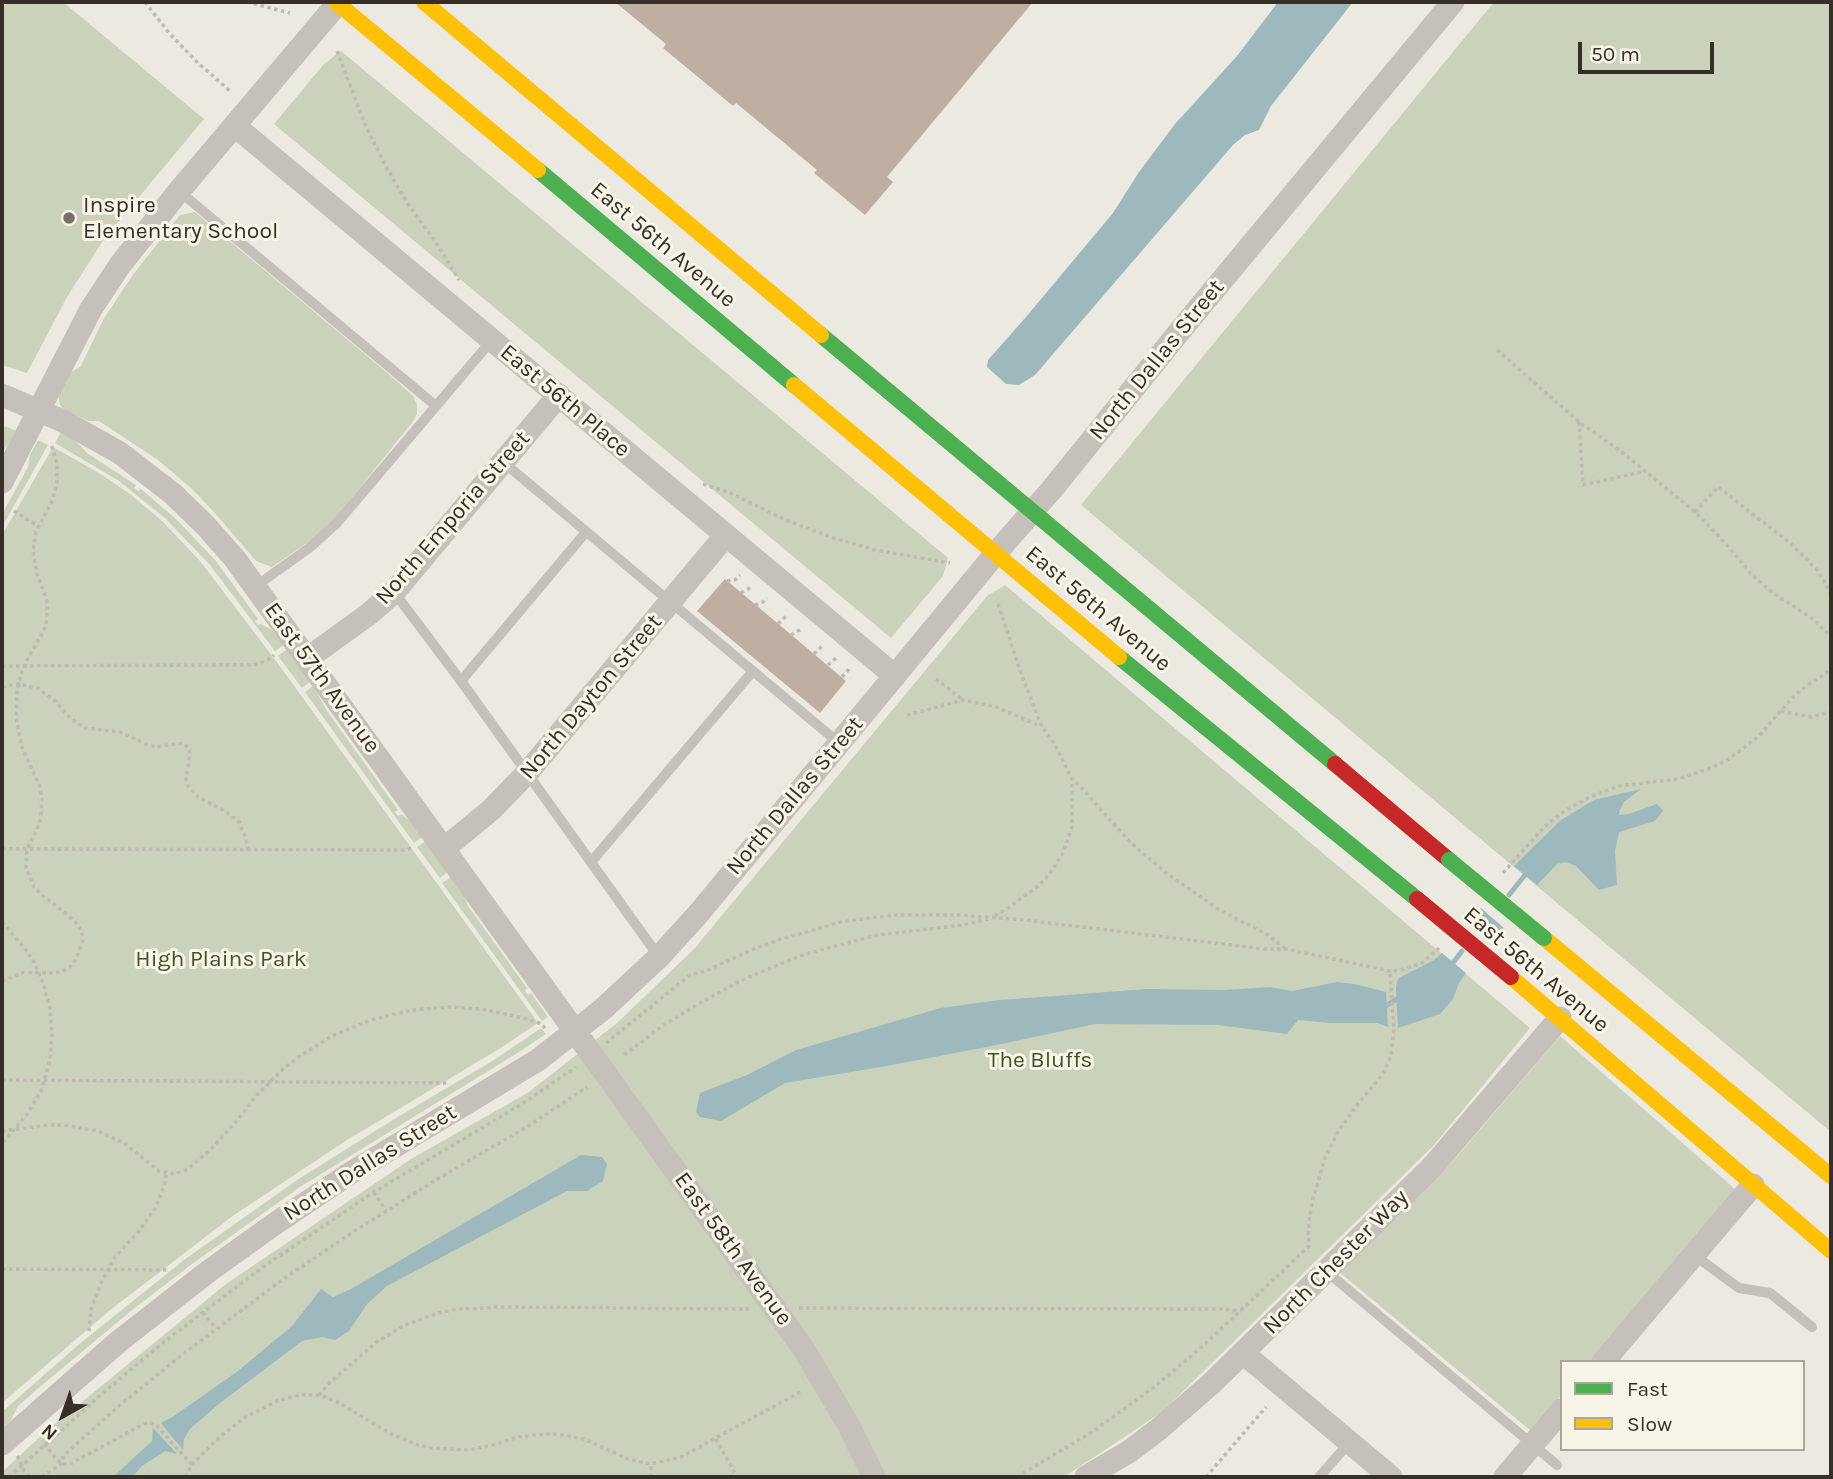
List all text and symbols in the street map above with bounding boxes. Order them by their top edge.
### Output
scale bar [1581,28,1717,72]
text: 50 m [1591,42,1640,66]
street label: East 56th Avenue [585,176,741,314]
place label: Inspire Elementary School [83,191,278,245]
marker: Inspire Elementary School [61,210,77,226]
street label: North Dallas Street [1084,274,1230,446]
street label: East 56th Place [494,339,636,463]
street label: North Emporia Street [370,425,536,611]
street label: East 56th Avenue [1020,540,1176,678]
street label: East 57th Avenue [258,597,386,759]
street label: North Dayton Street [514,609,668,785]
street label: North Dallas Street [721,711,869,881]
street label: East 56th Avenue [1458,901,1614,1039]
park label: High Plains Park [135,945,307,973]
park label: The Bluffs [988,1046,1092,1074]
street label: North Dallas Street [278,1099,462,1227]
street label: East 58th Avenue [668,1167,798,1331]
street label: North Chester Way [1258,1184,1414,1340]
legend [1560,1360,1805,1451]
text: Fast [1627,1377,1668,1401]
north arrow [28,1381,98,1451]
text: Slow [1627,1412,1672,1436]
text: N [37,1419,62,1445]

